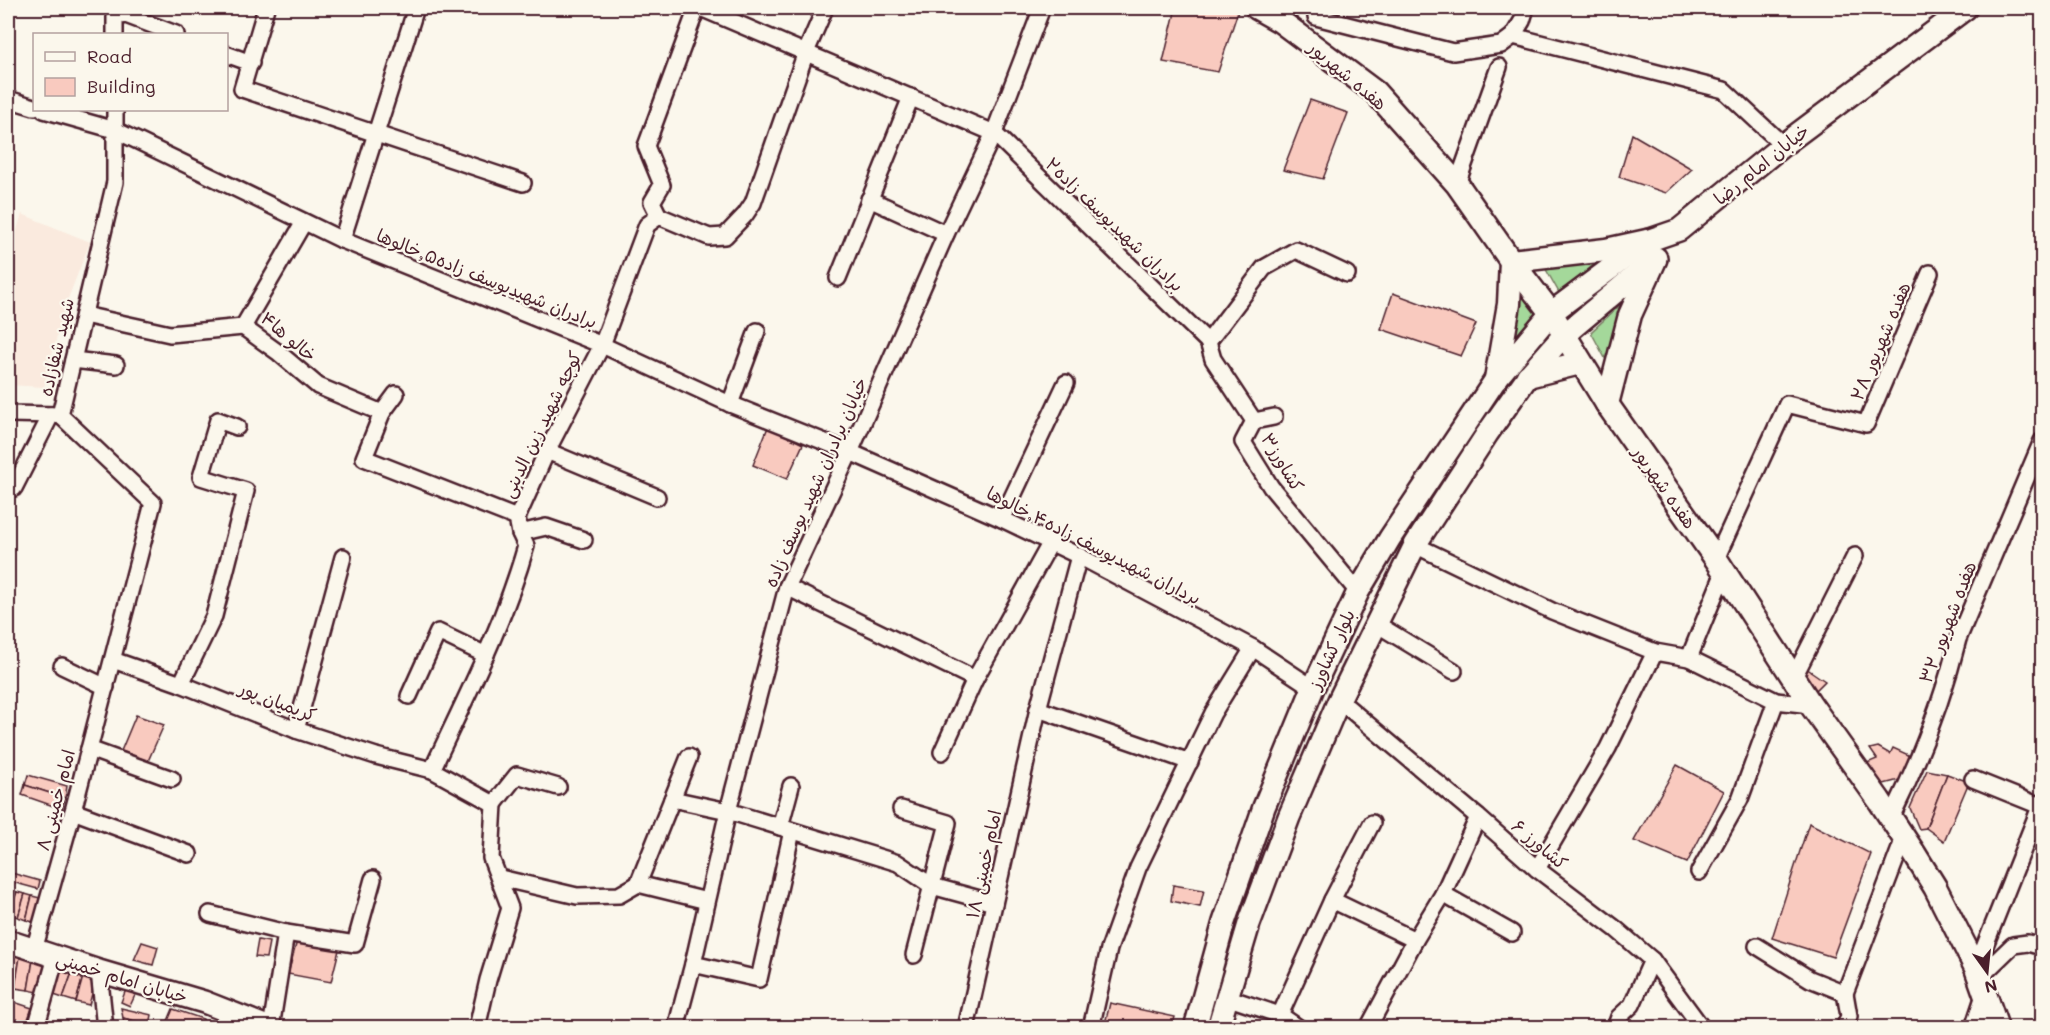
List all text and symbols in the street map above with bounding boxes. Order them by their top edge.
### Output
legend [33,33,228,111]
street label: هفده شهریور [1302,34,1392,115]
text: Road [87,44,132,68]
text: Building [87,74,155,98]
street label: خیابان امام رضا [1708,118,1816,212]
street label: برادران شهیدیوسف زاده۲ [1040,152,1189,297]
street label: برادران شهیدیوسف زاده۵,خالوها [373,223,601,334]
street label: هفده شهریور ۲۸ [1844,278,1916,404]
street label: شهید شفازاده [33,295,79,399]
street label: خالو ها۴ [255,306,322,367]
street label: کوچه شهید زین الدینی [495,346,588,502]
street label: خیابان برادران شهید یوسف زاده [758,373,872,591]
street label: کشاورز۳ [1256,428,1310,496]
street label: هفده شهریور [1627,439,1702,533]
street label: برداران شهیدیوسف زاده۴,خالوها [982,480,1205,610]
street label: هفده شهریور ۳۲ [1913,558,1981,686]
street label: بلوار کشاورز [1301,605,1360,695]
street label: کریمیان پور [234,675,320,728]
street label: امام خمینی ۸ [30,747,83,854]
street label: امام خمینی ۱۸ [960,807,1009,921]
street label: کشاورز ۶ [1507,814,1573,875]
north arrow [1957,942,2017,1002]
street label: خیابان امام خمینی [53,946,191,1011]
text: N [1982,975,2000,999]

